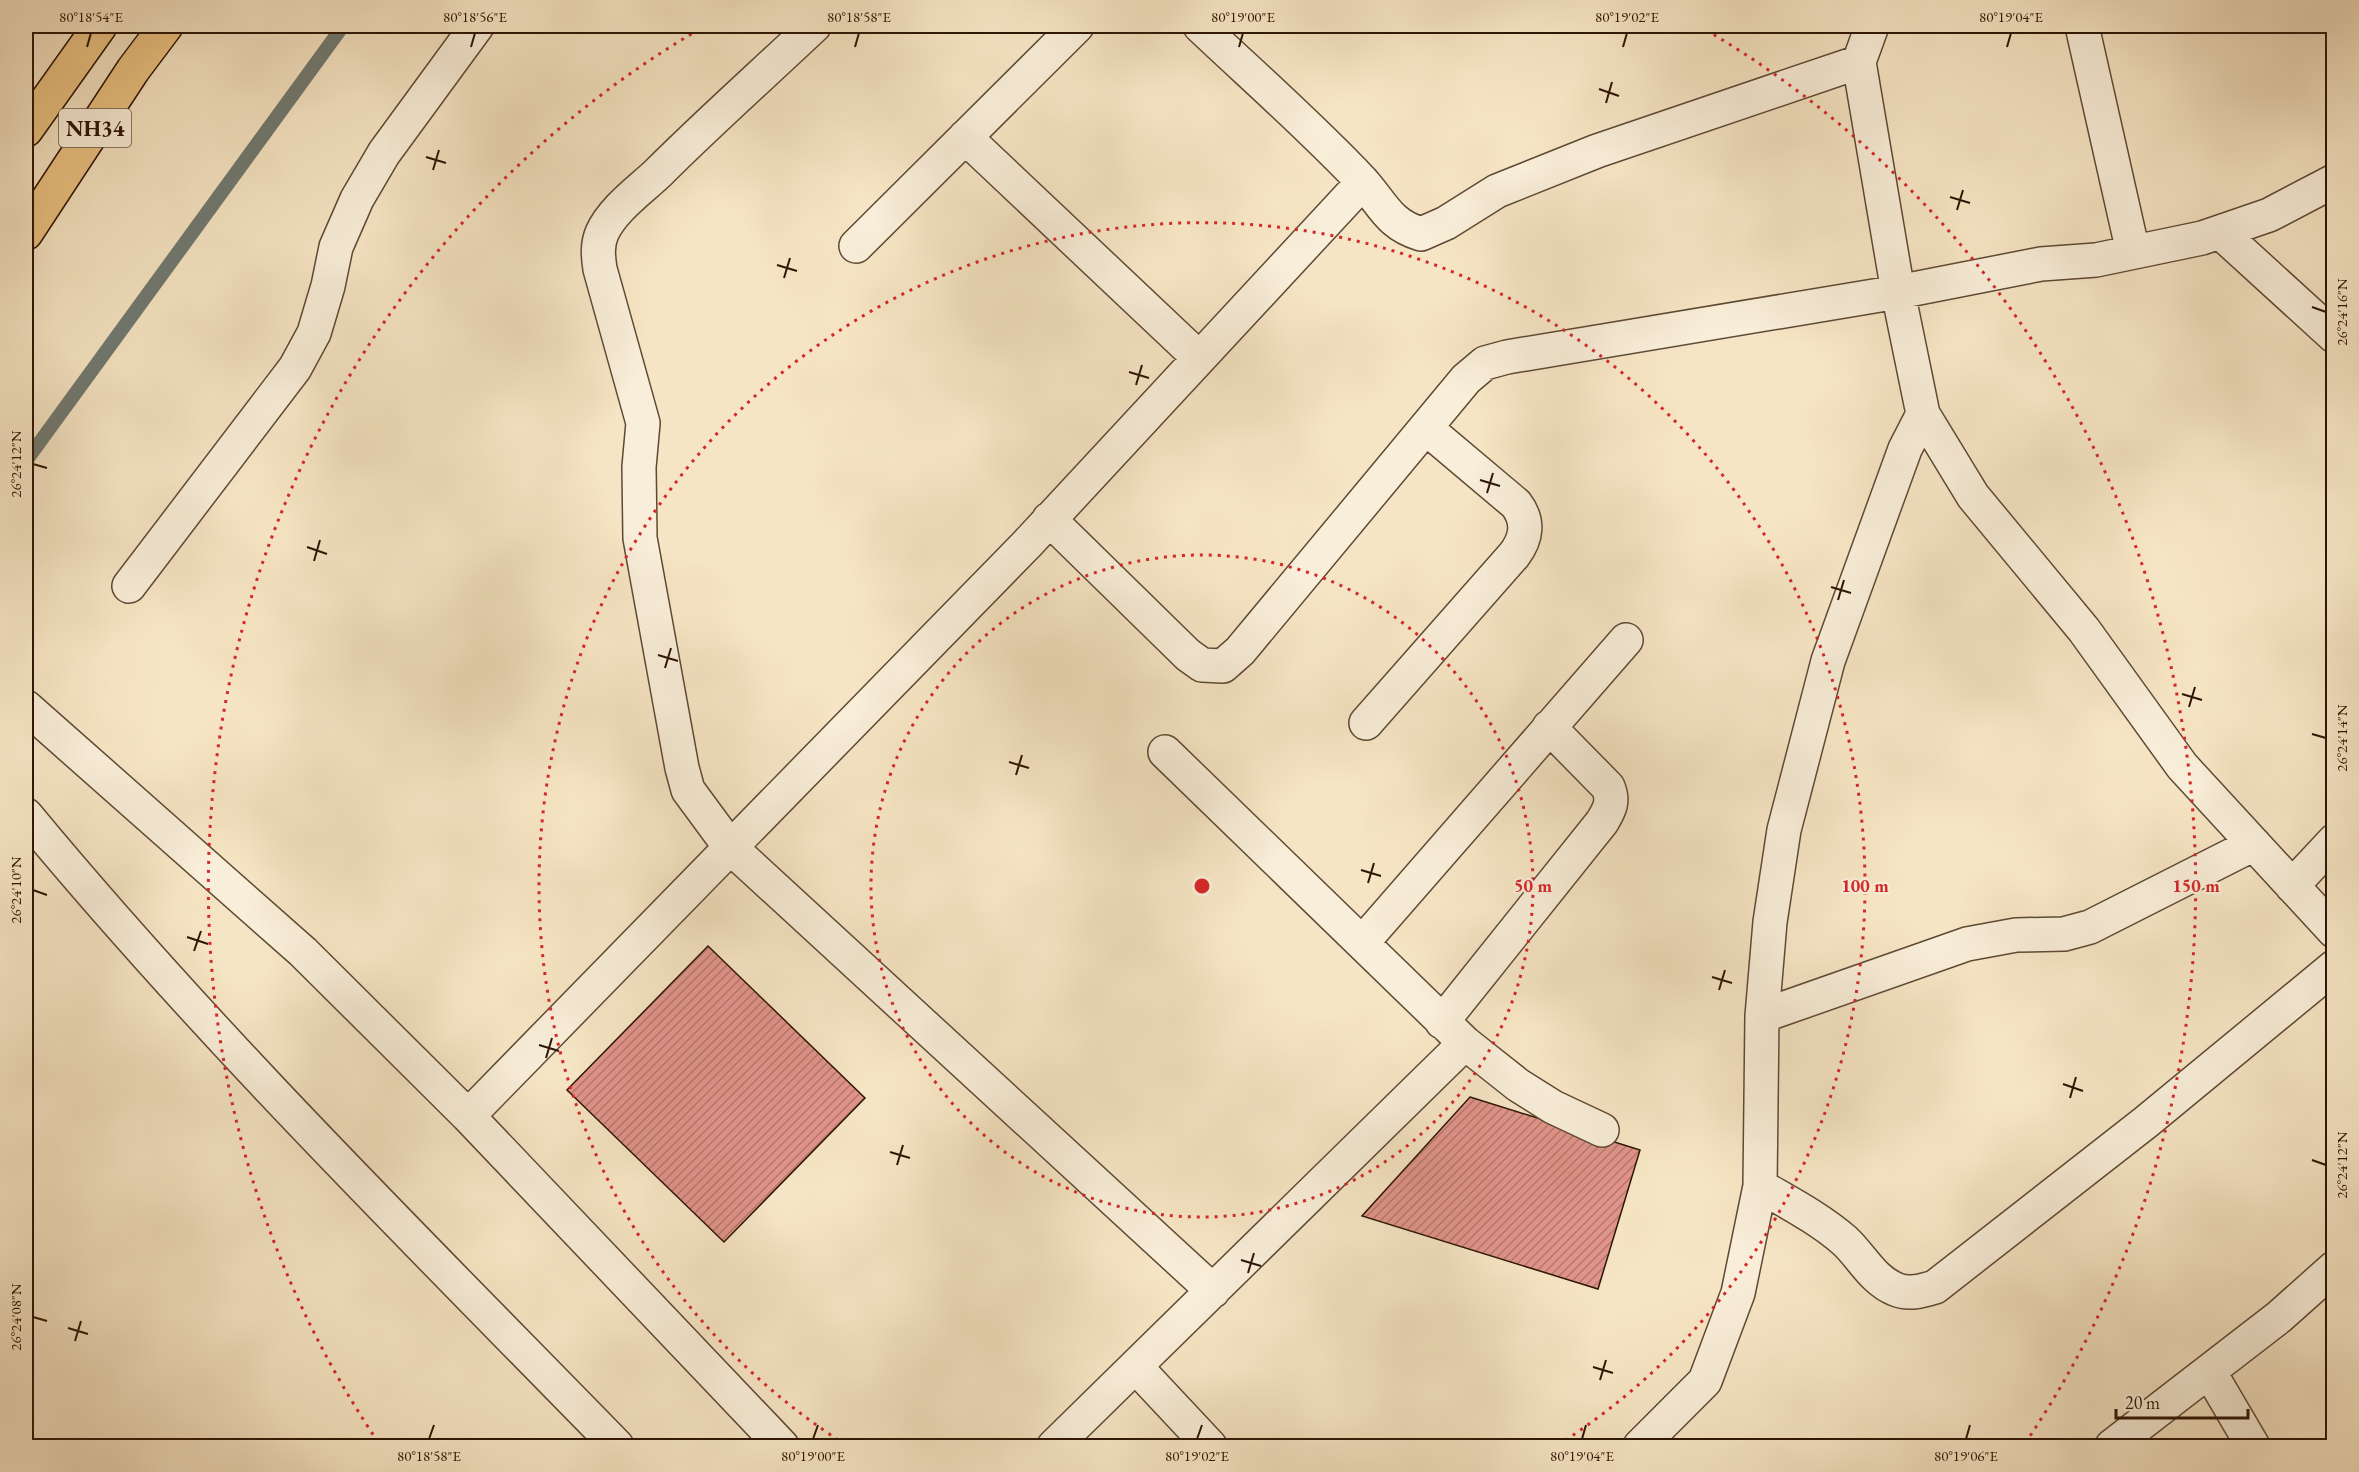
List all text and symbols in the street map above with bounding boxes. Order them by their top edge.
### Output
text: 80°18'54"E [59,7,124,26]
text: 80°18'56"E [443,7,508,26]
text: 80°18'58"E [827,7,892,26]
text: 80°19'00"E [1211,7,1276,26]
text: 80°19'02"E [1595,7,1660,26]
text: 80°19'04"E [1979,7,2044,26]
road number: NH34 [59,109,131,147]
text: 26°24'16"N [2332,278,2351,346]
text: 26°24'12"N [6,430,25,498]
text: 26°24'14"N [2332,704,2351,772]
text: 26°24'10"N [6,856,25,924]
text: 50 m [1514,874,1552,897]
text: 100 m [1841,874,1889,897]
text: 150 m [2172,874,2220,897]
centre of rings [1192,876,1212,896]
text: 26°24'12"N [2332,1131,2351,1199]
text: 26°24'08"N [6,1283,25,1351]
scale bar [2116,1382,2248,1420]
text: 20 m [2125,1391,2160,1414]
text: 80°18'58"E [397,1446,462,1465]
text: 80°19'00"E [781,1446,846,1465]
text: 80°19'02"E [1165,1446,1230,1465]
text: 80°19'04"E [1550,1446,1615,1465]
text: 80°19'06"E [1934,1446,1999,1465]

